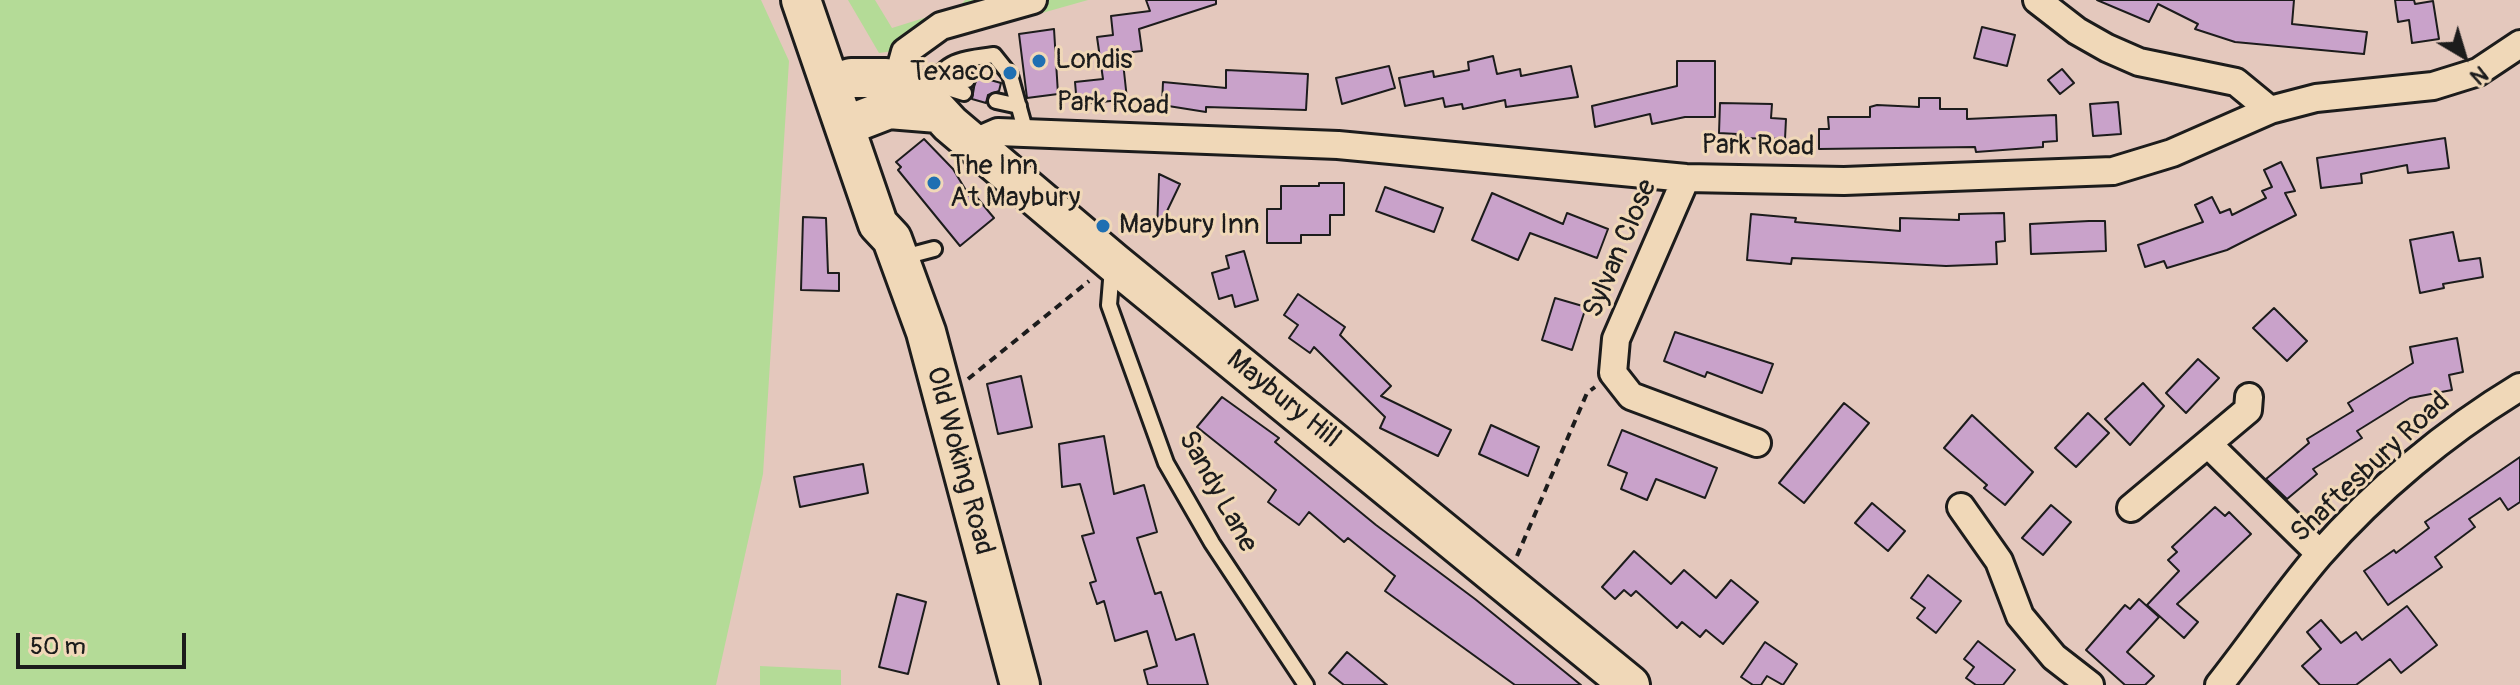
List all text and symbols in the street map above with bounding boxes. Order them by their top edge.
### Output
north arrow [2424,16,2504,96]
place label: Londis [1055,44,1133,78]
marker: Londis [1030,52,1048,70]
place label: Texaco [910,56,994,90]
text: N [2464,59,2493,91]
marker: Texaco [1001,64,1019,82]
street label: Park Road [1056,86,1170,124]
street label: Park Road [1701,129,1815,165]
place label: The Inn At Maybury [950,150,1080,216]
marker: The Inn At Maybury [925,174,943,192]
street label: Sylvan Close [1577,175,1665,323]
place label: Maybury Inn [1119,209,1260,243]
marker: Maybury Inn [1094,217,1112,235]
street label: Maybury Hill [1219,344,1347,456]
street label: Old Woking Road [918,363,1000,559]
street label: Shaftesbury Road [2284,386,2458,550]
street label: Sandy Lane [1170,425,1264,559]
scale bar [20,617,190,667]
text: 50 m [30,632,86,661]

